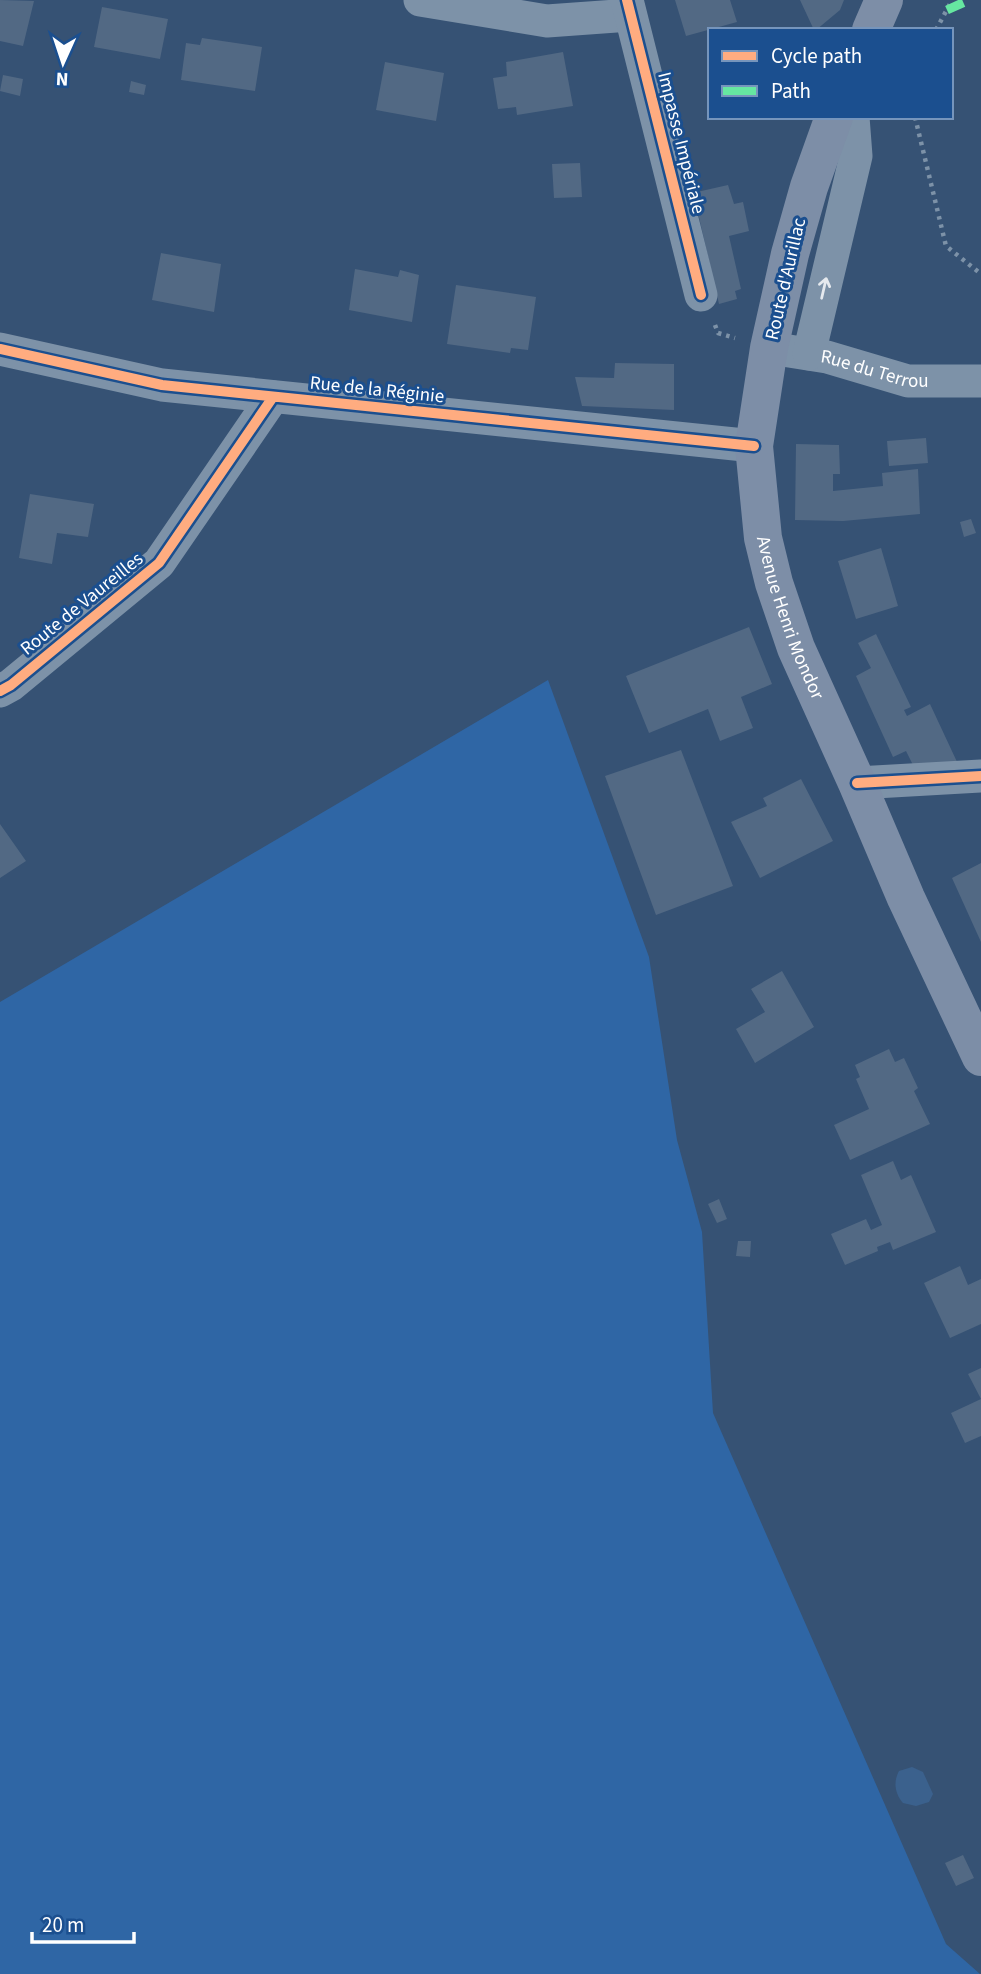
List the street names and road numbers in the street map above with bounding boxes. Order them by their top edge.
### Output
street label: Impasse Impériale [650,69,712,217]
street label: Route d'Aurillac [759,215,813,343]
street label: Rue du Terrou [819,343,929,395]
street label: Rue de la Réginie [308,370,446,410]
street label: Avenue Henri Mondor [749,533,831,704]
street label: Route de Vaureilles [15,546,149,662]

